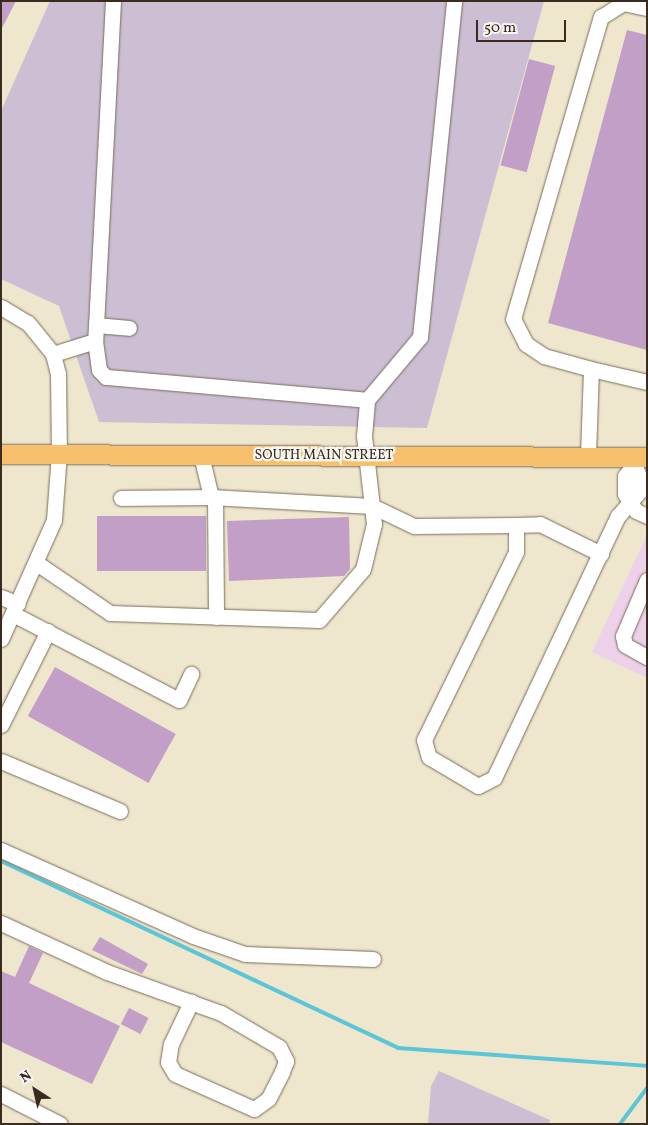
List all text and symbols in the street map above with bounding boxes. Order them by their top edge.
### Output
scale bar [478,10,568,42]
text: 50 m [484,18,516,39]
street label: SOUTH MAIN STREET [255,448,393,464]
north arrow [10,1065,60,1115]
text: N [16,1067,36,1088]

